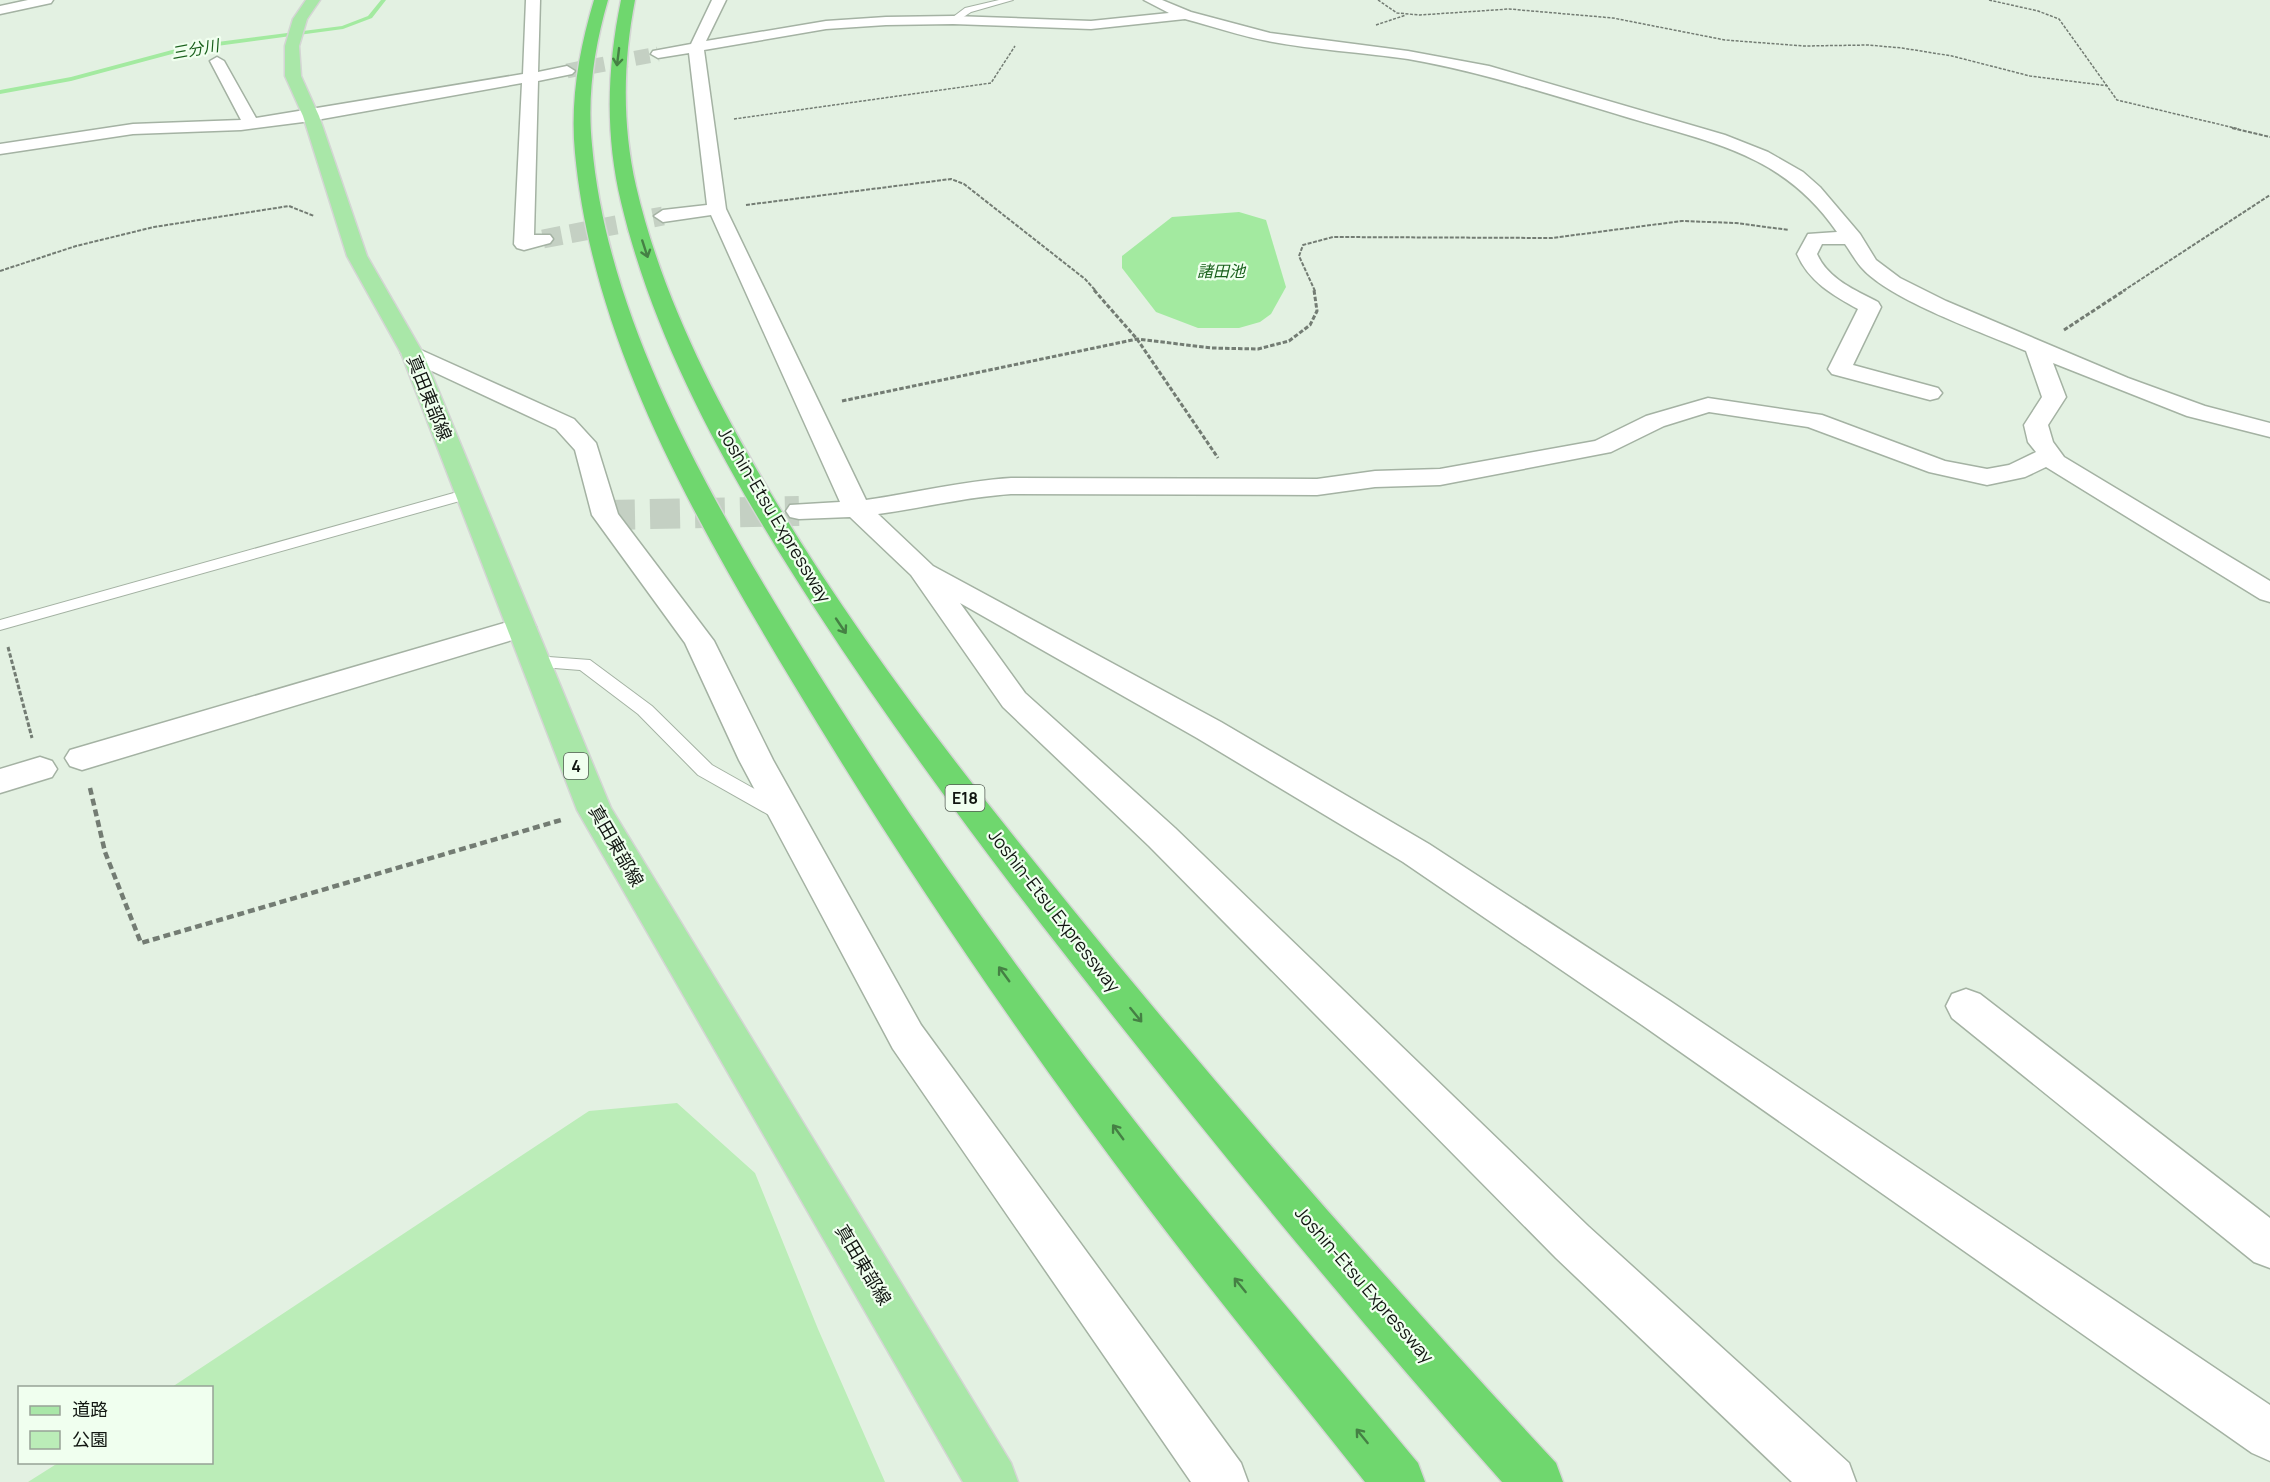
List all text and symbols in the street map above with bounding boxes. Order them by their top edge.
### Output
water label: 三分川 [169,34,223,64]
one-way arrow [612,47,623,67]
one-way arrow [640,239,651,258]
water label: 諸田池 [1197,260,1247,282]
street label: 真田東部線 [402,351,458,444]
street label: Joshin-Etsu Expressway [713,422,837,607]
one-way arrow [835,617,847,633]
road number: 4 [564,753,588,779]
road number: E18 [946,785,984,811]
street label: 真田東部線 [584,801,650,890]
street label: Joshin-Etsu Expressway [984,824,1126,997]
one-way arrow [998,967,1010,983]
one-way arrow [1129,1007,1142,1023]
one-way arrow [1112,1125,1124,1141]
street label: Joshin-Etsu Expressway [1290,1201,1440,1368]
street label: 真田東部線 [830,1220,897,1309]
one-way arrow [1233,1277,1246,1293]
legend [18,1386,213,1464]
text: 道路 [72,1397,108,1421]
text: 公園 [72,1427,108,1451]
one-way arrow [1356,1429,1369,1445]

